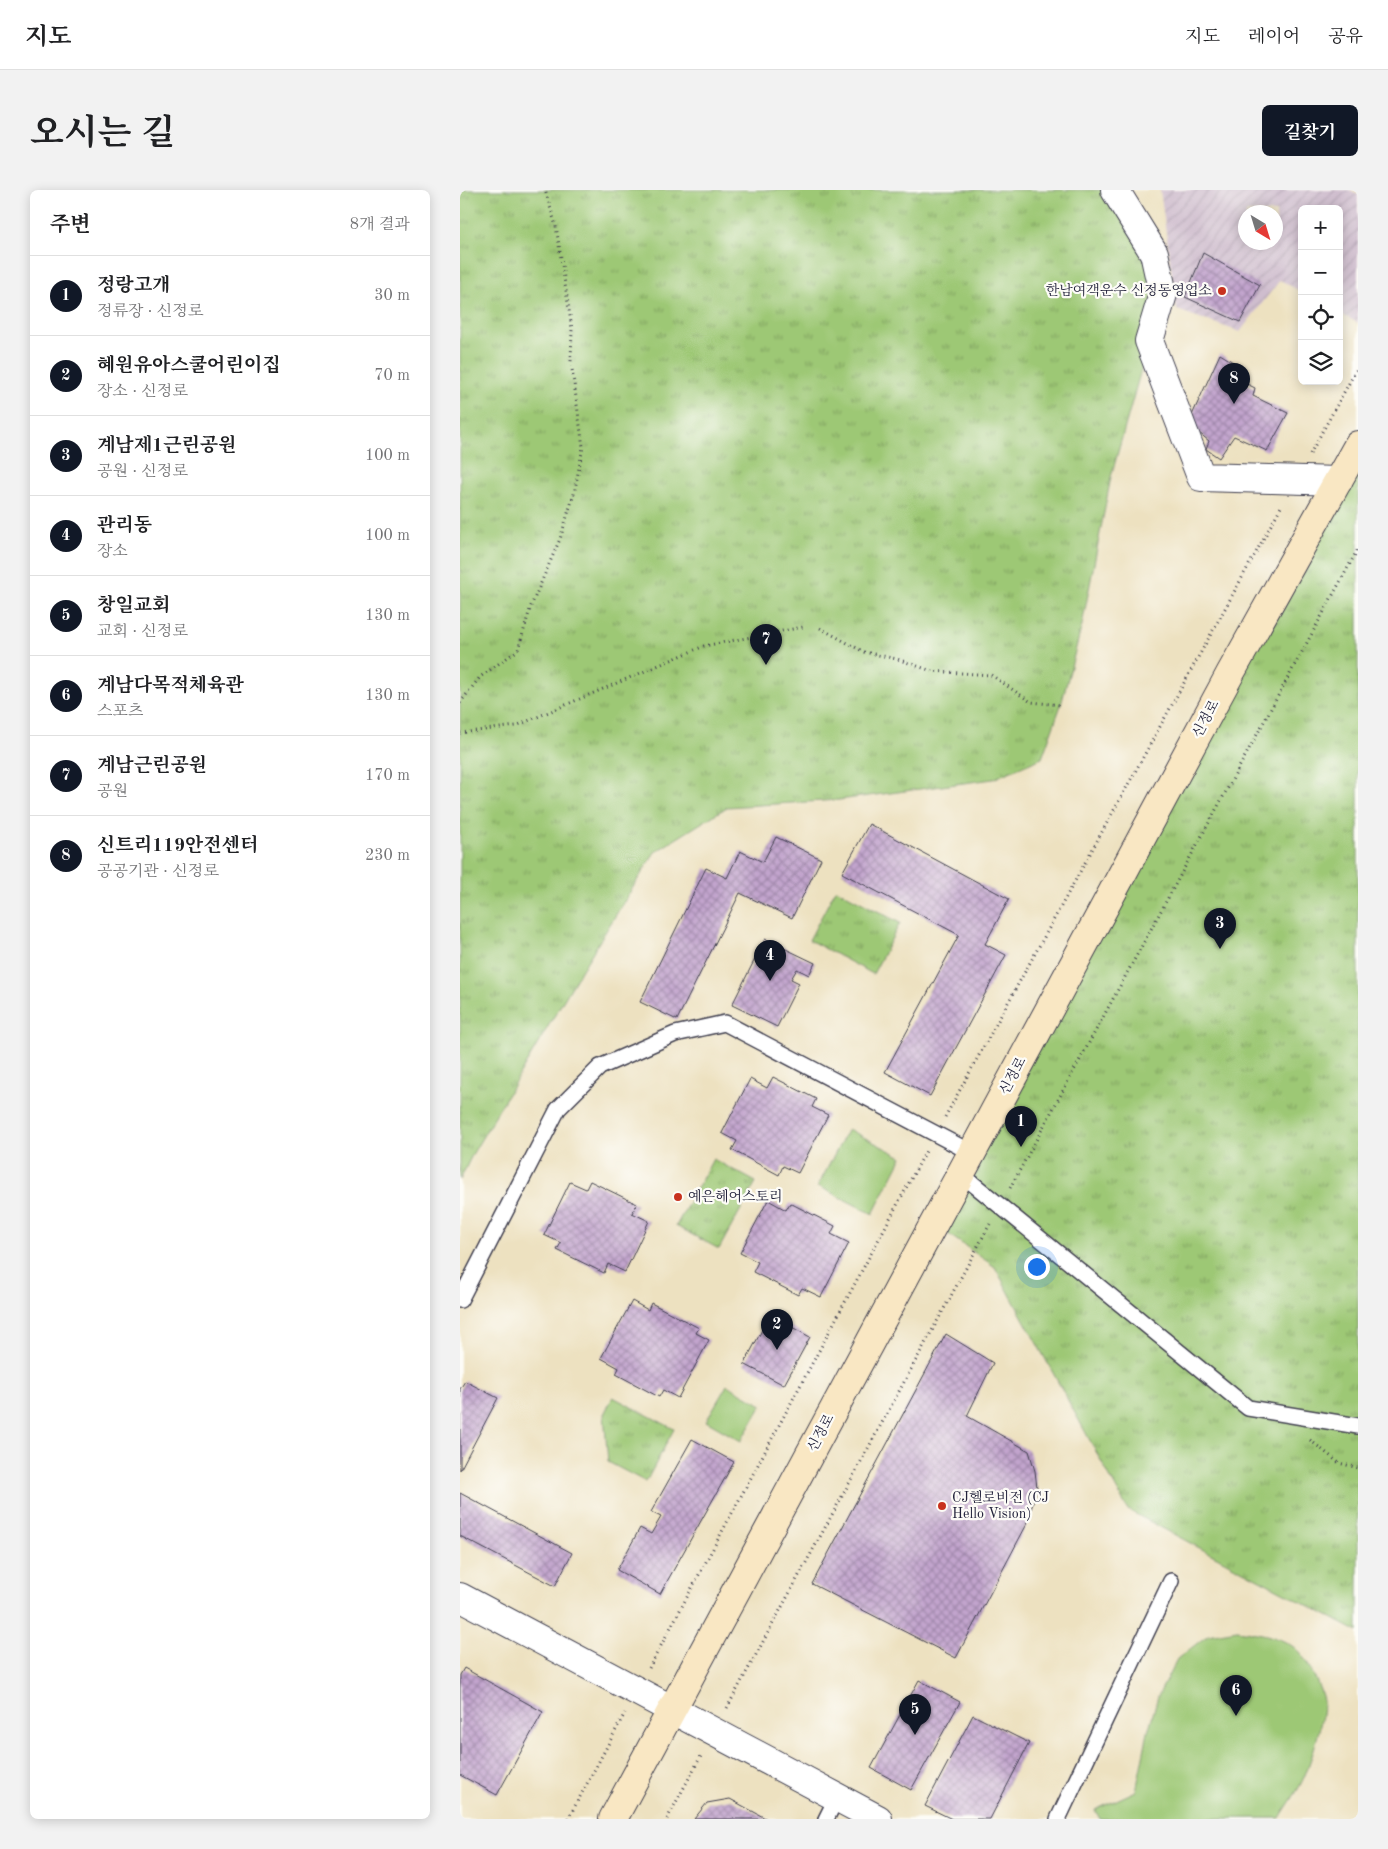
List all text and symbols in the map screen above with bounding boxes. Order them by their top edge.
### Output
text: 지도 [25,26,71,50]
text: 지도 [1185,28,1220,46]
text: 레이어 [1248,28,1300,46]
text: 공유 [1328,28,1363,46]
button: 길찾기 [1262,105,1358,156]
text: 오시는 길 [30,117,175,152]
north arrow [1238,205,1283,250]
map controls [1298,205,1343,385]
button: + [1298,205,1343,250]
text: 주변 [50,215,91,236]
text: 8개 결과 [350,217,410,233]
button: − [1298,250,1343,295]
text: 정랑고개 [97,277,170,296]
place label: 한남여객운수 신정동영업소 [1046,283,1212,298]
marker: 한남여객운수 신정동영업소 [1216,285,1228,297]
text: 1 [61,288,71,304]
text: 30 m [374,288,410,304]
button: locate [1298,295,1343,340]
text: 정류장 · 신정로 [97,304,203,320]
button: layers [1298,340,1343,385]
text: 혜원유아스쿨어린이집 [97,357,281,376]
pin: 8 [1218,363,1250,404]
text: 2 [61,368,71,384]
text: 70 m [374,368,410,384]
text: 장소 · 신정로 [97,384,188,400]
text: 계남제1근린공원 [97,437,237,456]
text: 3 [61,448,71,464]
text: 100 m [365,448,410,464]
text: 공원 · 신정로 [97,464,188,480]
text: 관리동 [97,517,152,536]
text: 4 [61,528,71,544]
text: 100 m [365,528,410,544]
text: 장소 [97,544,128,560]
text: 창일교회 [97,597,170,616]
text: 5 [61,608,71,624]
text: 130 m [365,608,410,624]
text: 교회 · 신정로 [97,624,188,640]
pin: 7 [750,624,782,665]
text: 계남다목적체육관 [97,677,244,696]
text: 6 [61,688,71,704]
text: 130 m [365,688,410,704]
street label: 신정로 [1189,697,1222,740]
text: 스포츠 [97,704,143,720]
text: 계남근린공원 [97,757,207,776]
text: 7 [61,768,71,784]
text: 170 m [365,768,410,784]
text: 공원 [97,784,128,800]
text: 신트리119안전센터 [97,837,259,856]
text: 8 [61,848,71,864]
text: 230 m [365,848,410,864]
text: 공공기관 · 신정로 [97,864,219,880]
pin: 3 [1204,908,1236,949]
pin: 4 [754,940,786,981]
street label: 신정로 [996,1054,1029,1097]
pin: 1 [1005,1106,1037,1147]
place label: 예은헤어스토리 [688,1189,783,1204]
marker: 예은헤어스토리 [672,1191,684,1203]
your location [1024,1254,1050,1280]
pin: 2 [761,1309,793,1350]
street label: 신정로 [804,1411,837,1454]
place label: CJ헬로비전 (CJ Hello Vision) [952,1489,1050,1521]
marker: CJ헬로비전 (CJ Hello Vision) [936,1500,948,1512]
pin: 6 [1220,1675,1252,1716]
pin: 5 [899,1694,931,1735]

